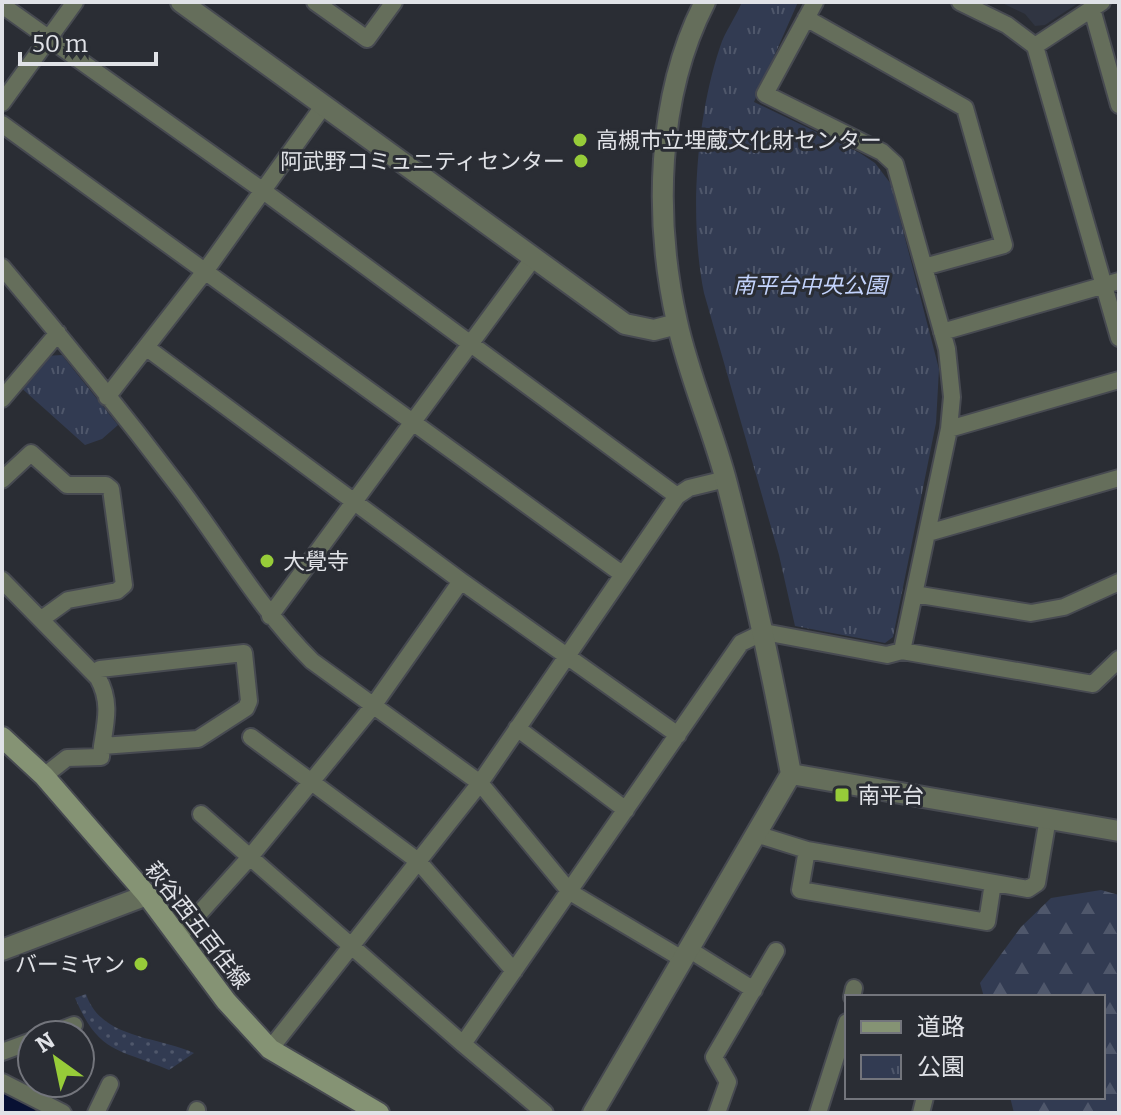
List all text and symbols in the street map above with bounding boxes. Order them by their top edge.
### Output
scale bar [20,16,156,66]
text: 50 m [32,30,88,58]
place label: 高槻市立埋蔵文化財センター [596,127,882,154]
marker: 高槻市立埋蔵文化財センター [571,131,589,149]
place label: 阿武野コミュニティセンター [280,148,565,175]
marker: 阿武野コミュニティセンター [572,152,590,170]
park label: 南平台中央公園 [733,272,890,299]
place label: 大覺寺 [283,548,349,575]
marker: 大覺寺 [258,552,276,570]
place label: 南平台 [858,782,924,809]
marker: 南平台 [833,786,851,804]
street label: 萩谷西五百住線 [140,856,256,994]
place label: バーミヤン [15,951,125,978]
marker: バーミヤン [132,955,150,973]
legend [845,995,1105,1099]
text: 道路 [917,1013,965,1041]
north arrow [16,1019,96,1099]
text: N [31,1027,60,1059]
text: 公園 [917,1053,965,1081]

